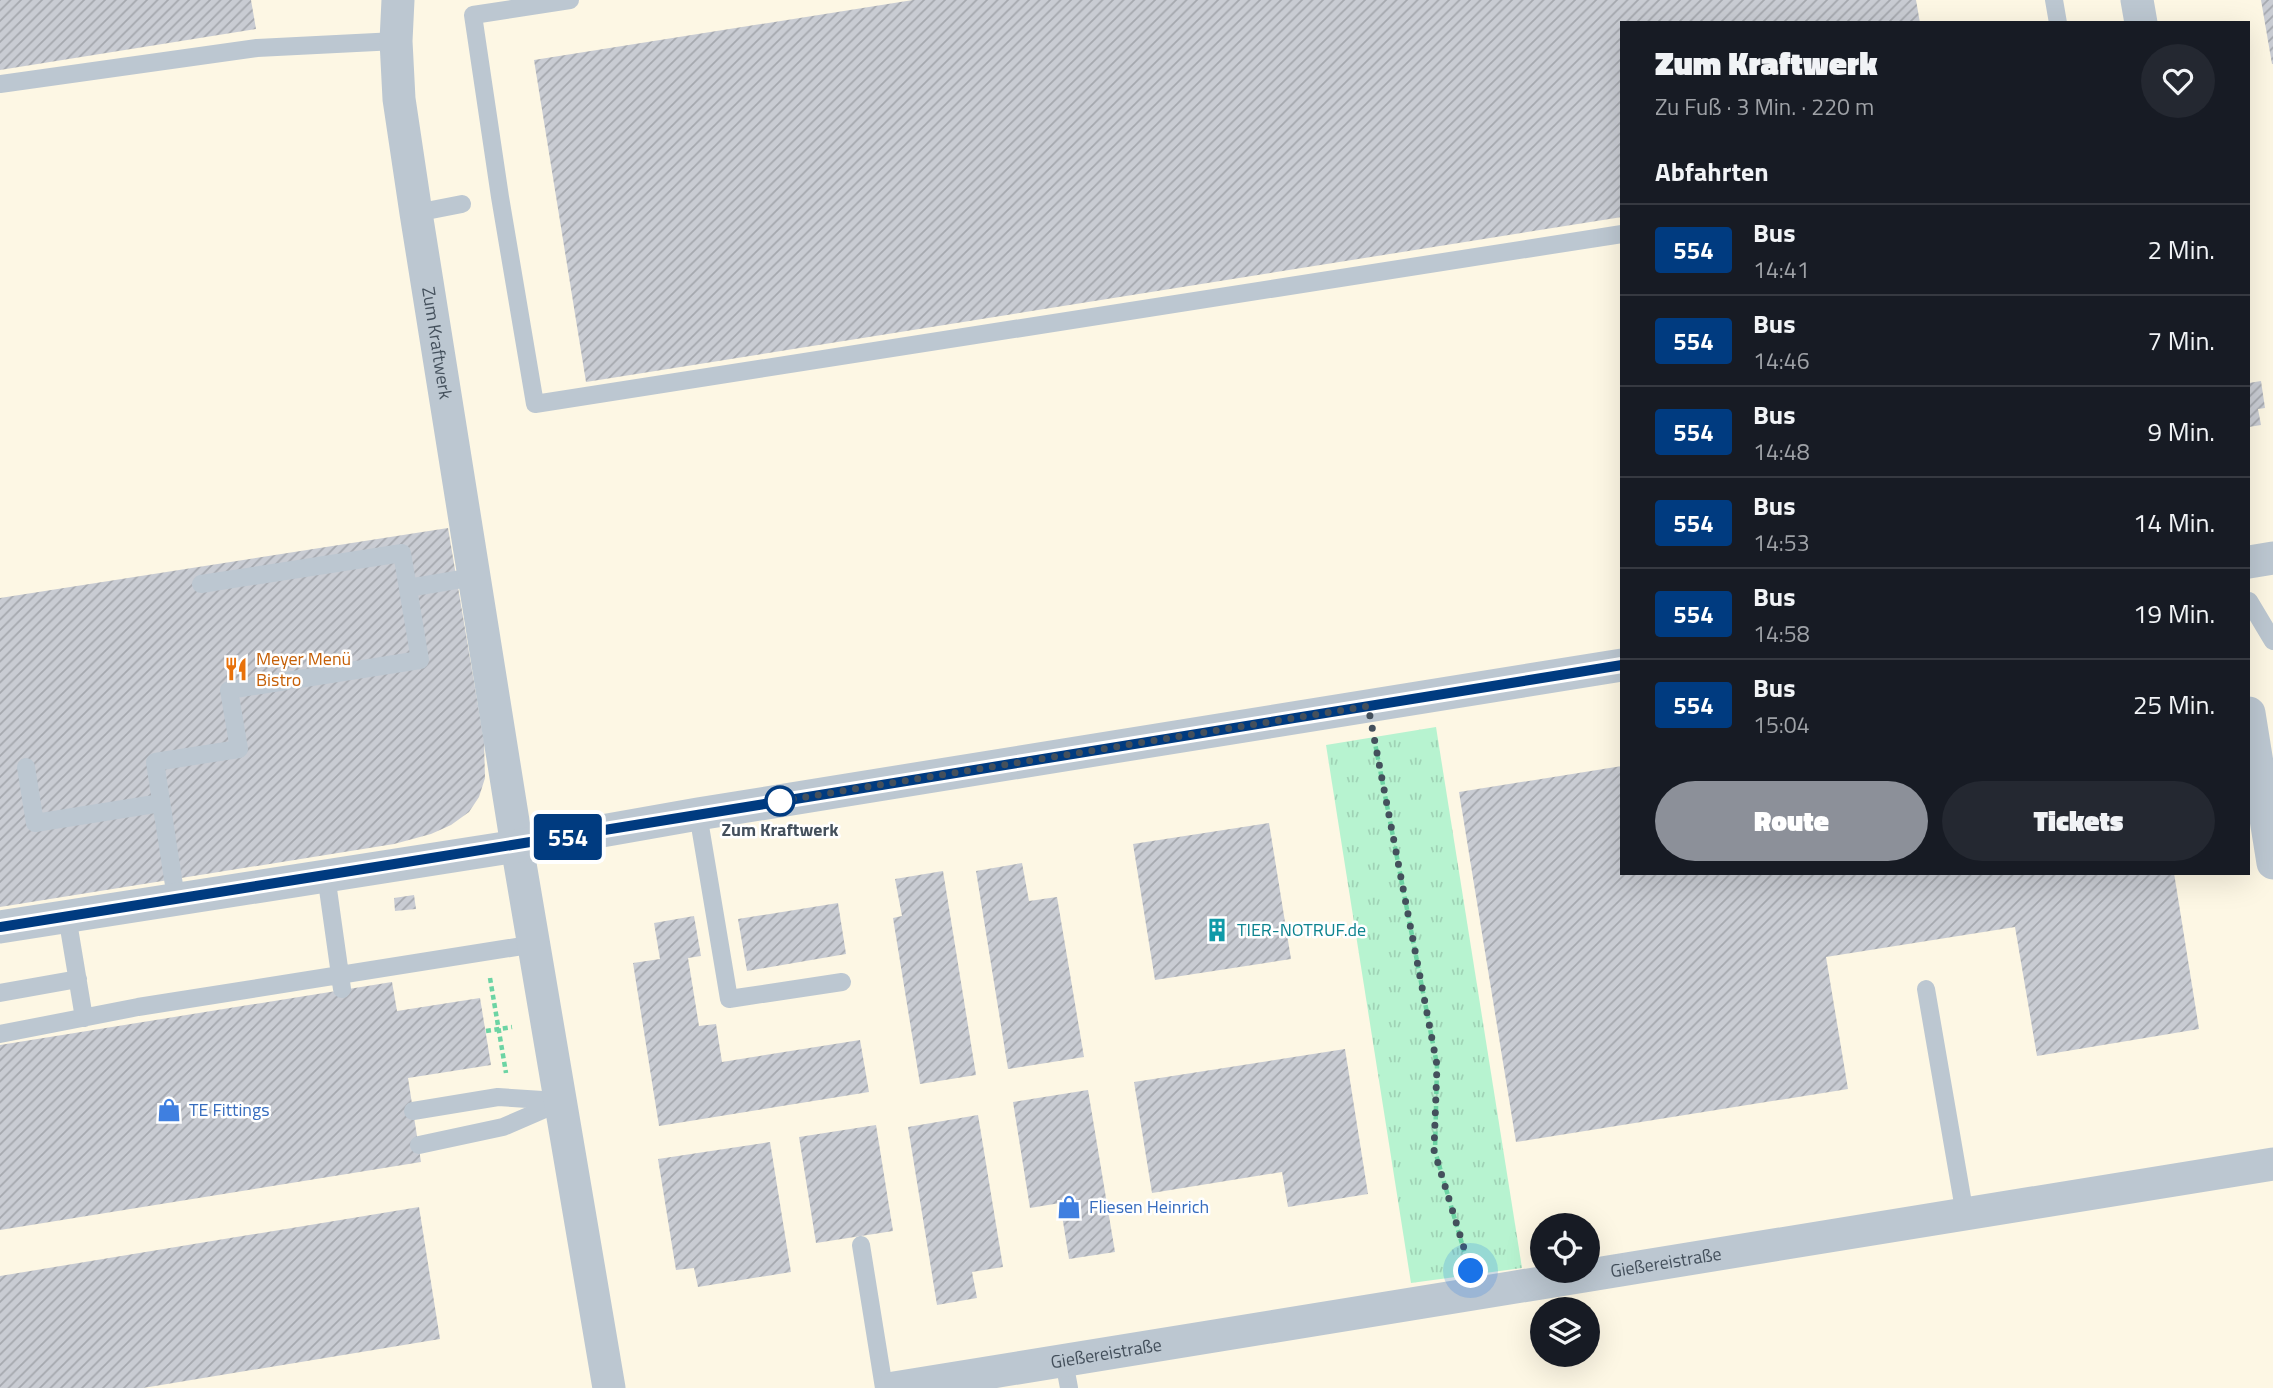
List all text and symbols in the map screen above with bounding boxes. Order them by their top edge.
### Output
text: Zum Kraftwerk [1655,38,1877,88]
button: heart [2141,44,2215,118]
text: Zu Fuß · 3 Min. · 220 m [1655,89,1874,124]
text: Abfahrten [1655,152,1769,191]
text: Bus [1753,213,1795,252]
text: 2 Min. [2148,230,2215,269]
text: 554 [1673,232,1714,268]
text: 14:41 [1753,252,1810,287]
street label: Zum Kraftwerk [415,285,460,401]
text: Bus [1753,304,1795,343]
text: 7 Min. [2148,321,2215,360]
text: 554 [1673,323,1714,359]
text: 14:46 [1753,343,1810,378]
text: Bus [1753,395,1795,434]
text: 9 Min. [2148,412,2215,451]
text: 554 [1673,414,1714,450]
text: 14:48 [1753,434,1810,469]
text: Bus [1753,486,1795,525]
text: 14 Min. [2133,503,2215,542]
text: 554 [1673,505,1714,541]
text: 14:53 [1753,525,1810,560]
text: Bus [1753,577,1795,616]
text: 19 Min. [2133,594,2215,633]
text: 554 [1673,596,1714,632]
text: 14:58 [1753,616,1810,651]
place label: Meyer Menü Bistro [256,645,351,693]
restaurant icon: Meyer Menü Bistro [222,655,250,683]
text: Bus [1753,668,1795,707]
text: 25 Min. [2133,685,2215,724]
text: 554 [1673,687,1714,723]
text: 15:04 [1753,707,1810,742]
button: Route [1655,781,1928,861]
button: Tickets [1942,781,2215,861]
marker: Zum Kraftwerk [765,786,795,816]
line badge: 554 [528,814,608,860]
place label: Zum Kraftwerk [722,816,839,843]
text: 554 [548,819,588,855]
building icon: TIER-NOTRUF.de [1203,916,1231,944]
place label: TIER-NOTRUF.de [1237,916,1366,943]
shop icon: TE Fittings [155,1096,183,1124]
place label: TE Fittings [189,1096,270,1123]
shop icon: Fliesen Heinrich [1055,1193,1083,1221]
place label: Fliesen Heinrich [1089,1193,1209,1220]
map controls [1530,1213,1600,1367]
button: locate [1530,1213,1600,1283]
street label: Gießereistraße [1608,1240,1723,1284]
your location [1453,1253,1488,1288]
button: layers [1530,1297,1600,1367]
street label: Gießereistraße [1049,1331,1164,1375]

